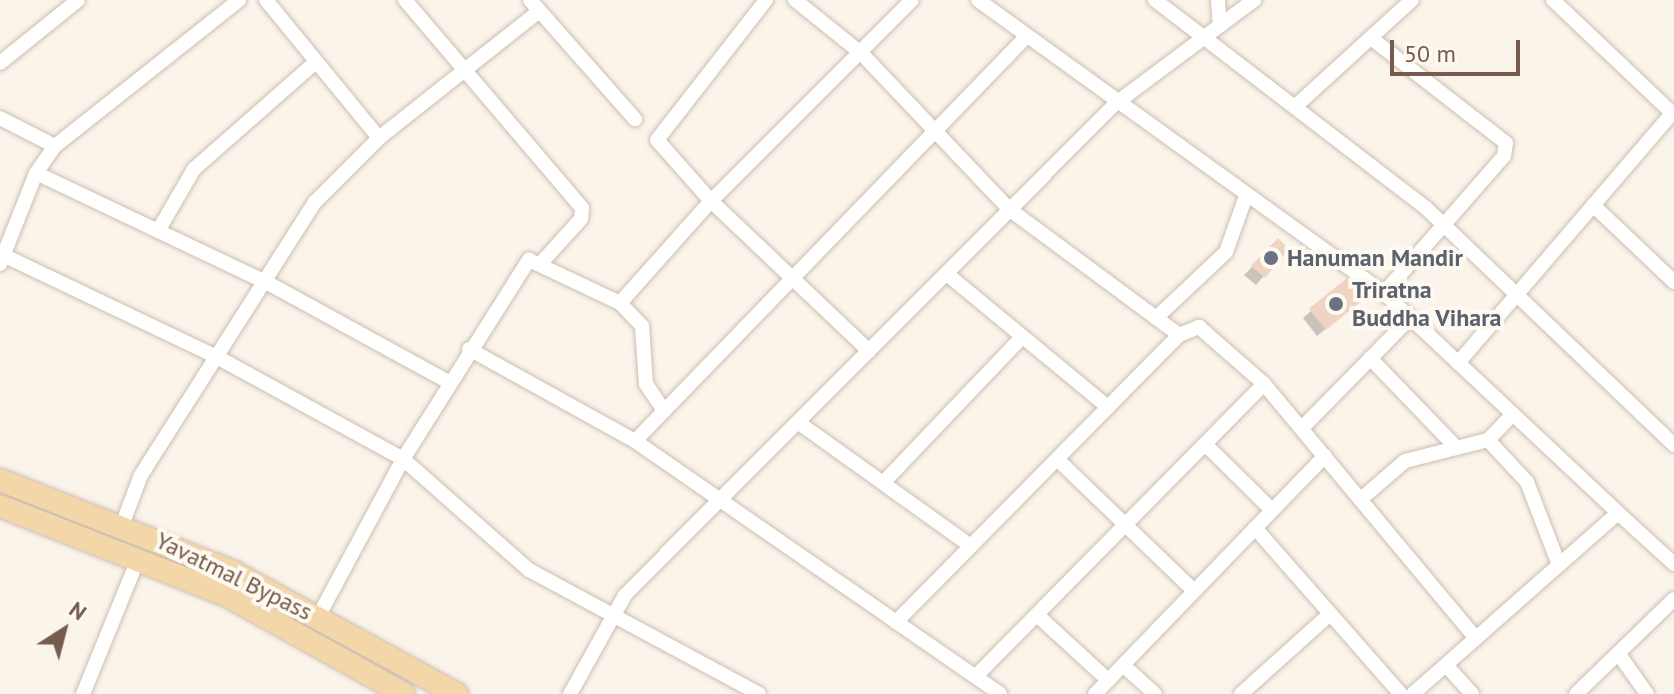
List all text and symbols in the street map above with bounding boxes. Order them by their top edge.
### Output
scale bar [1394,24,1524,74]
text: 50 m [1404,38,1456,69]
place label: Hanuman Mandir [1287,244,1463,272]
marker: Hanuman Mandir [1262,249,1280,267]
place label: Triratna Buddha Vihara [1352,276,1502,332]
marker: Triratna Buddha Vihara [1327,295,1345,313]
street label: Yavatmal Bypass [151,526,317,626]
north arrow [24,590,104,670]
text: N [64,595,92,626]

